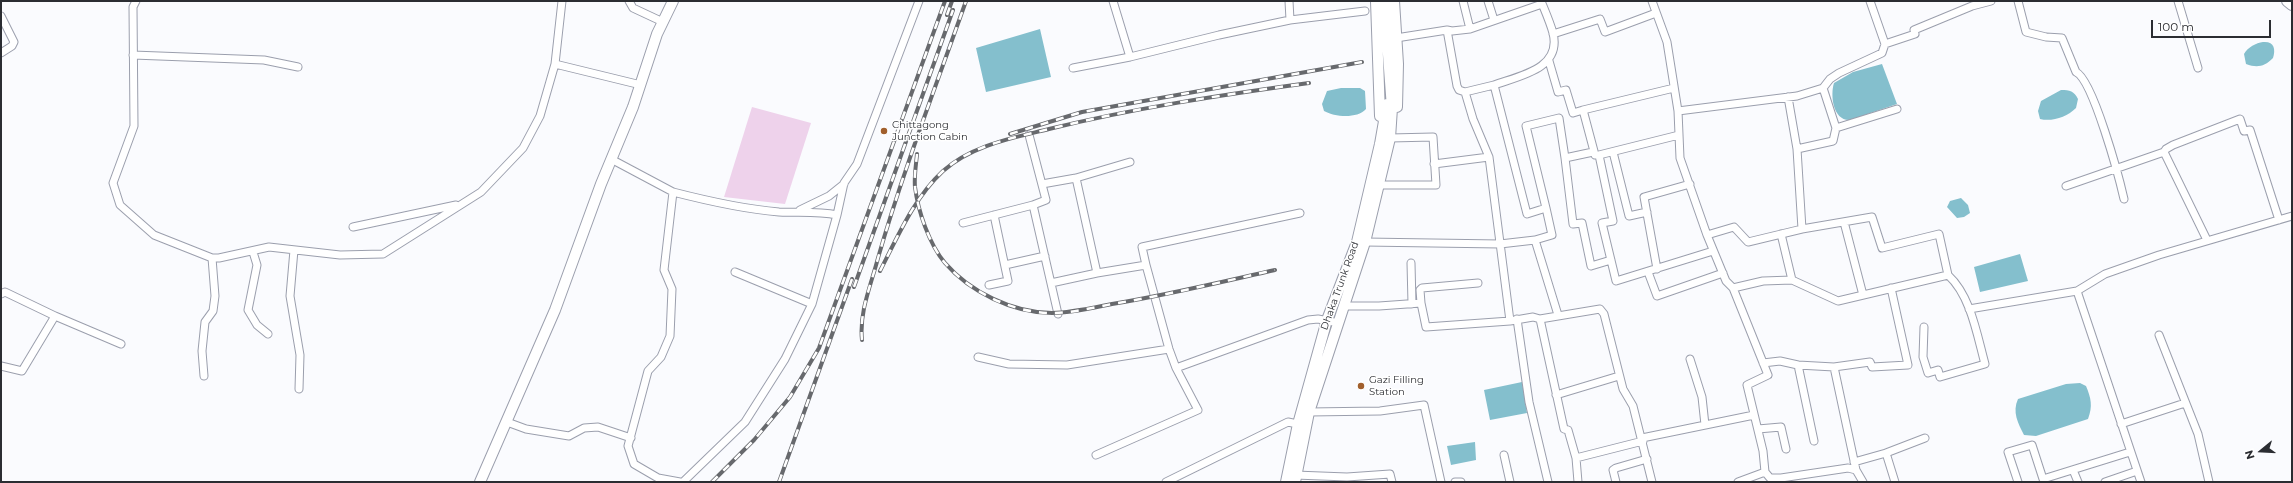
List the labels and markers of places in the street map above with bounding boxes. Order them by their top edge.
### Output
place label: Chittagong Junction Cabin [892,119,968,142]
marker: Chittagong Junction Cabin [879,126,889,136]
place label: Gazi Filling Station [1369,374,1424,398]
marker: Gazi Filling Station [1356,381,1366,391]

